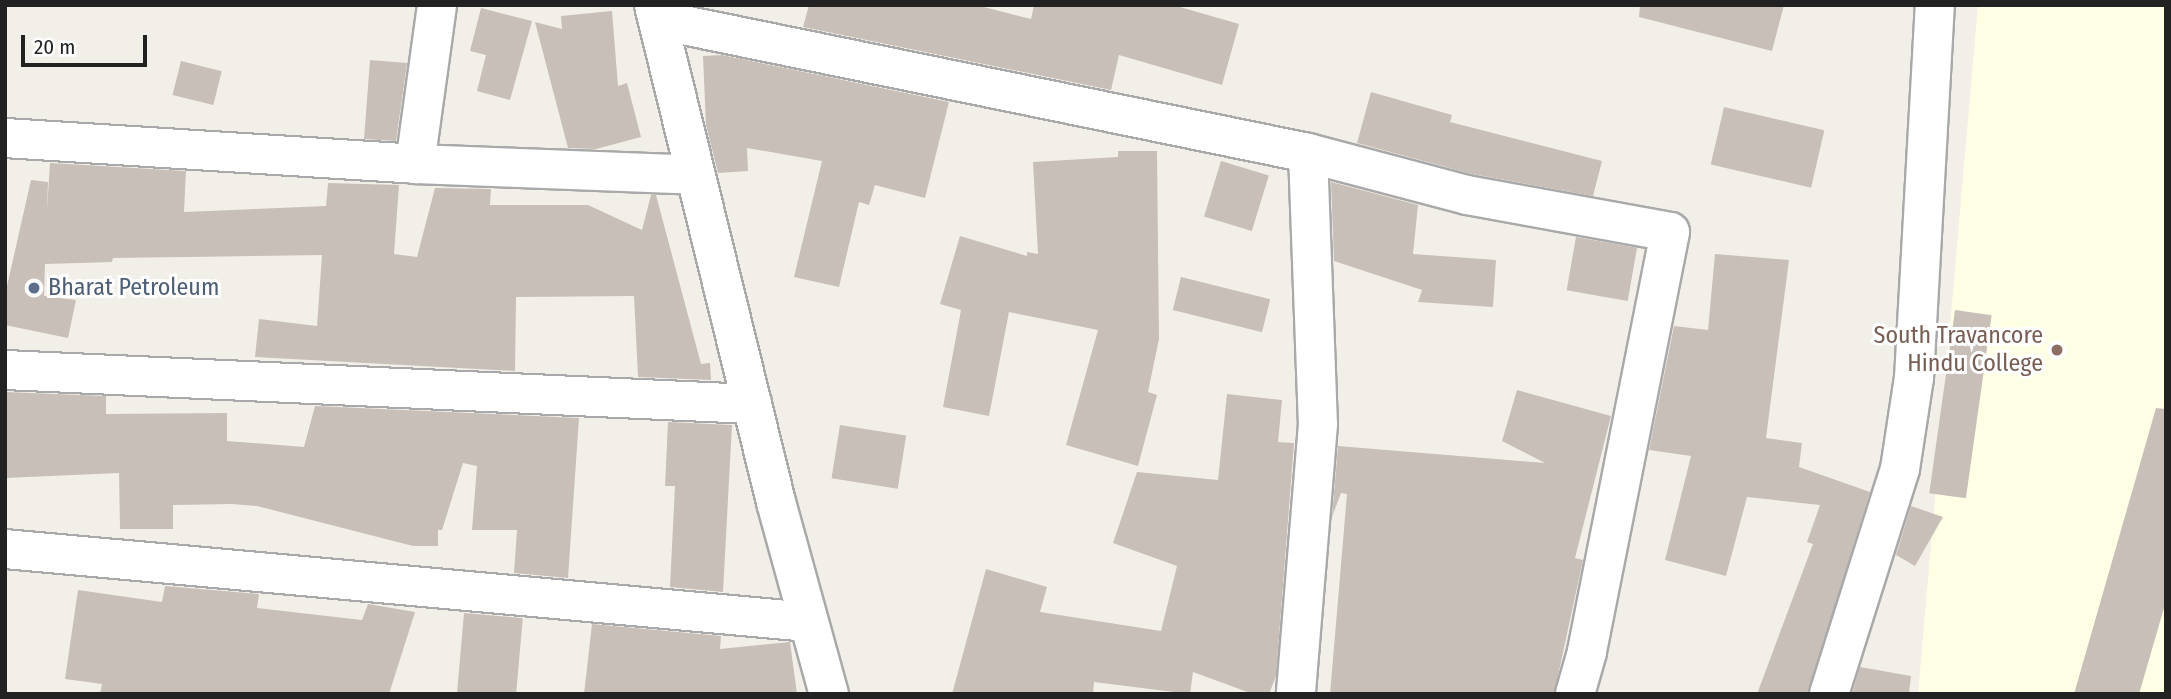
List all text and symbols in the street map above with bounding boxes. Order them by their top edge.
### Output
scale bar [24,21,150,65]
text: 20 m [34,34,75,60]
place label: Bharat Petroleum [48,274,219,302]
marker: Bharat Petroleum [26,280,42,296]
place label: South Travancore Hindu College [1874,322,2043,378]
marker: South Travancore Hindu College [2049,342,2065,358]

